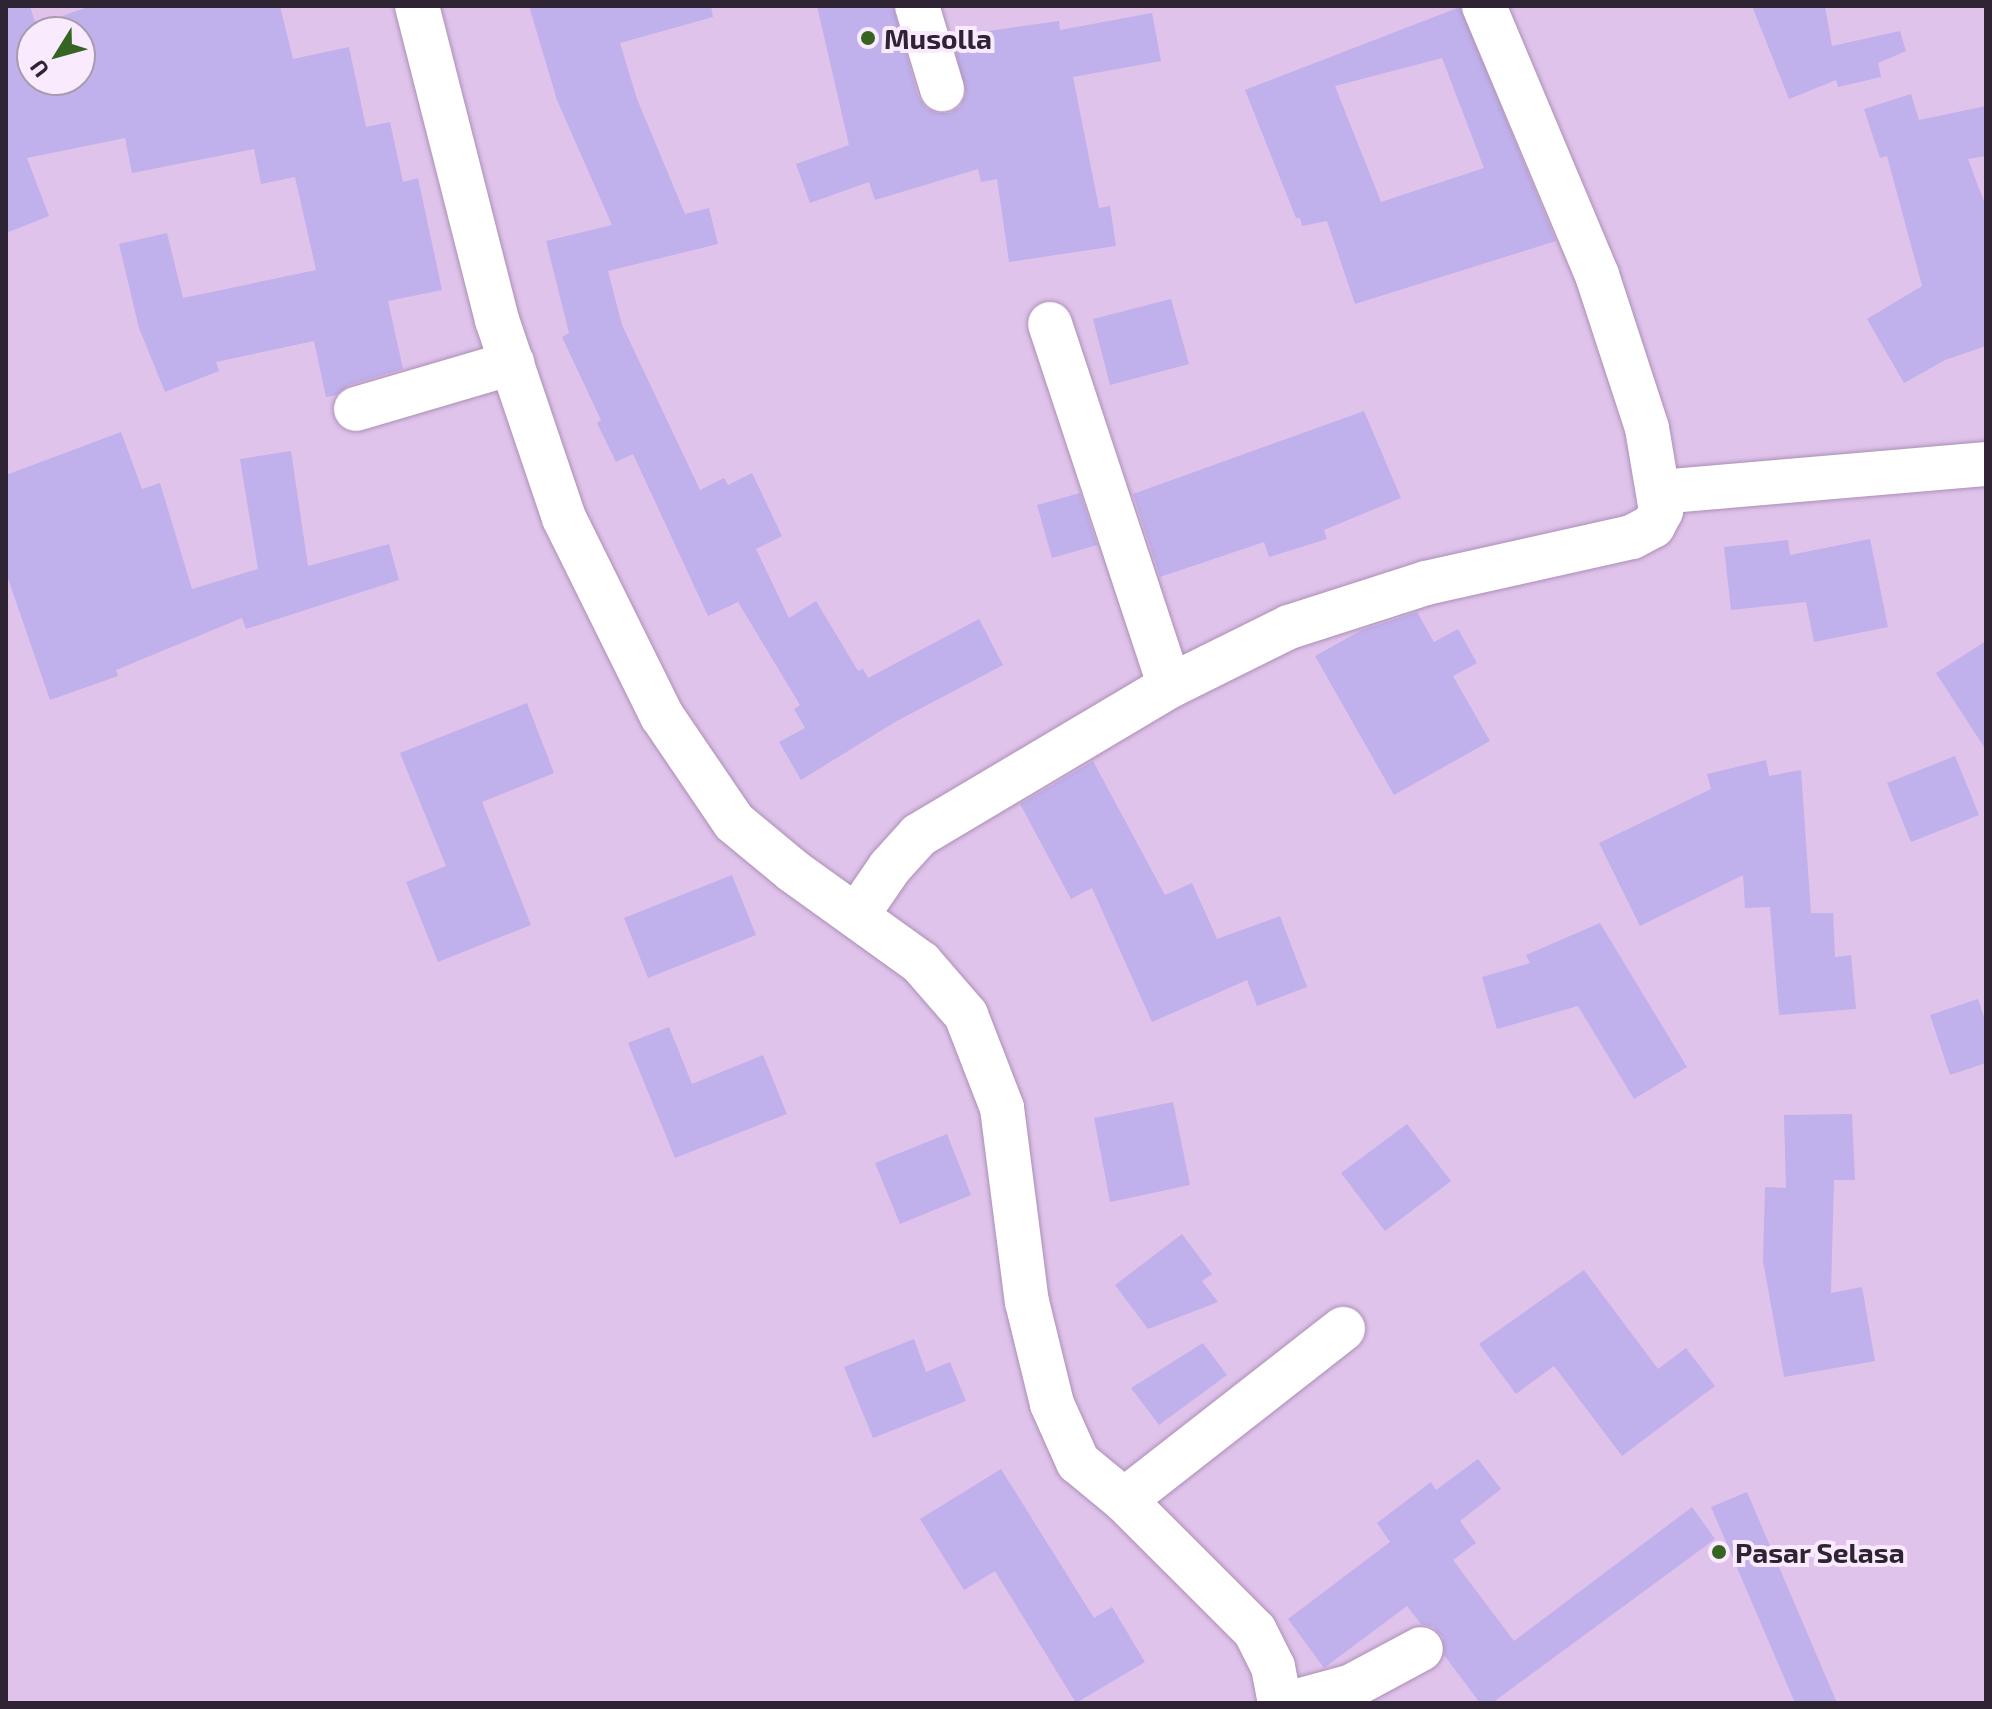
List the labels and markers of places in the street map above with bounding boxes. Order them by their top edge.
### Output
place label: Musolla [884,21,992,55]
marker: Musolla [859,29,877,47]
place label: Pasar Selasa [1735,1535,1905,1569]
marker: Pasar Selasa [1710,1543,1728,1561]

